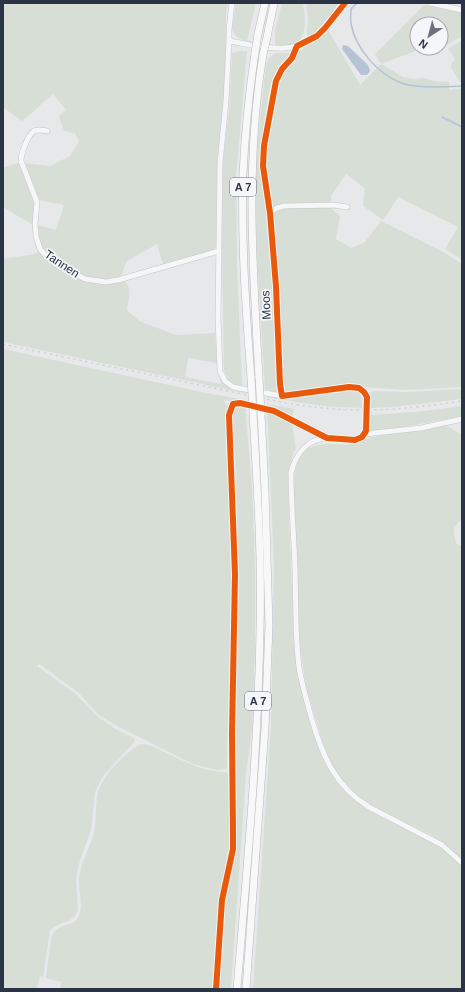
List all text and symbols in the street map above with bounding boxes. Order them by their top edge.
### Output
north arrow [409,16,449,56]
text: N [416,37,430,51]
road number: A 7 [230,178,256,196]
street label: Tannen [42,247,82,281]
street label: Moos [258,290,274,320]
road number: A 7 [245,692,271,710]

